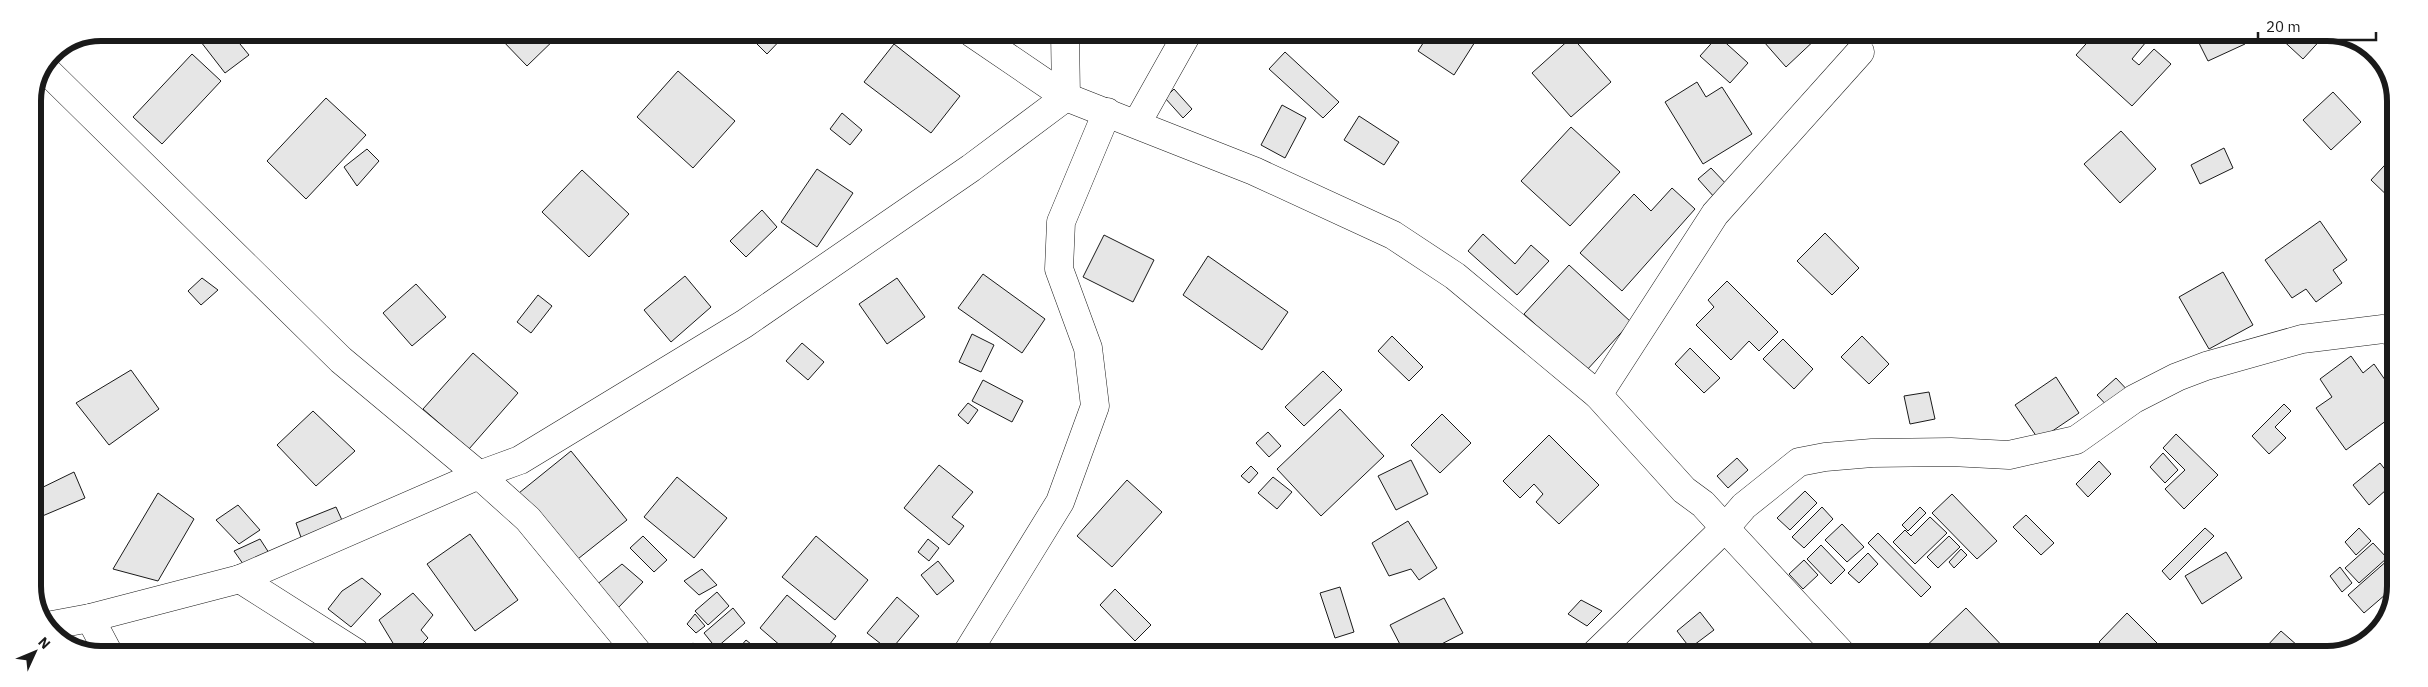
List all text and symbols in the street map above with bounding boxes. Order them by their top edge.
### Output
scale bar [2258,10,2376,42]
text: 20 m [2266,17,2301,36]
north arrow [10,627,60,677]
text: N [34,633,54,653]

